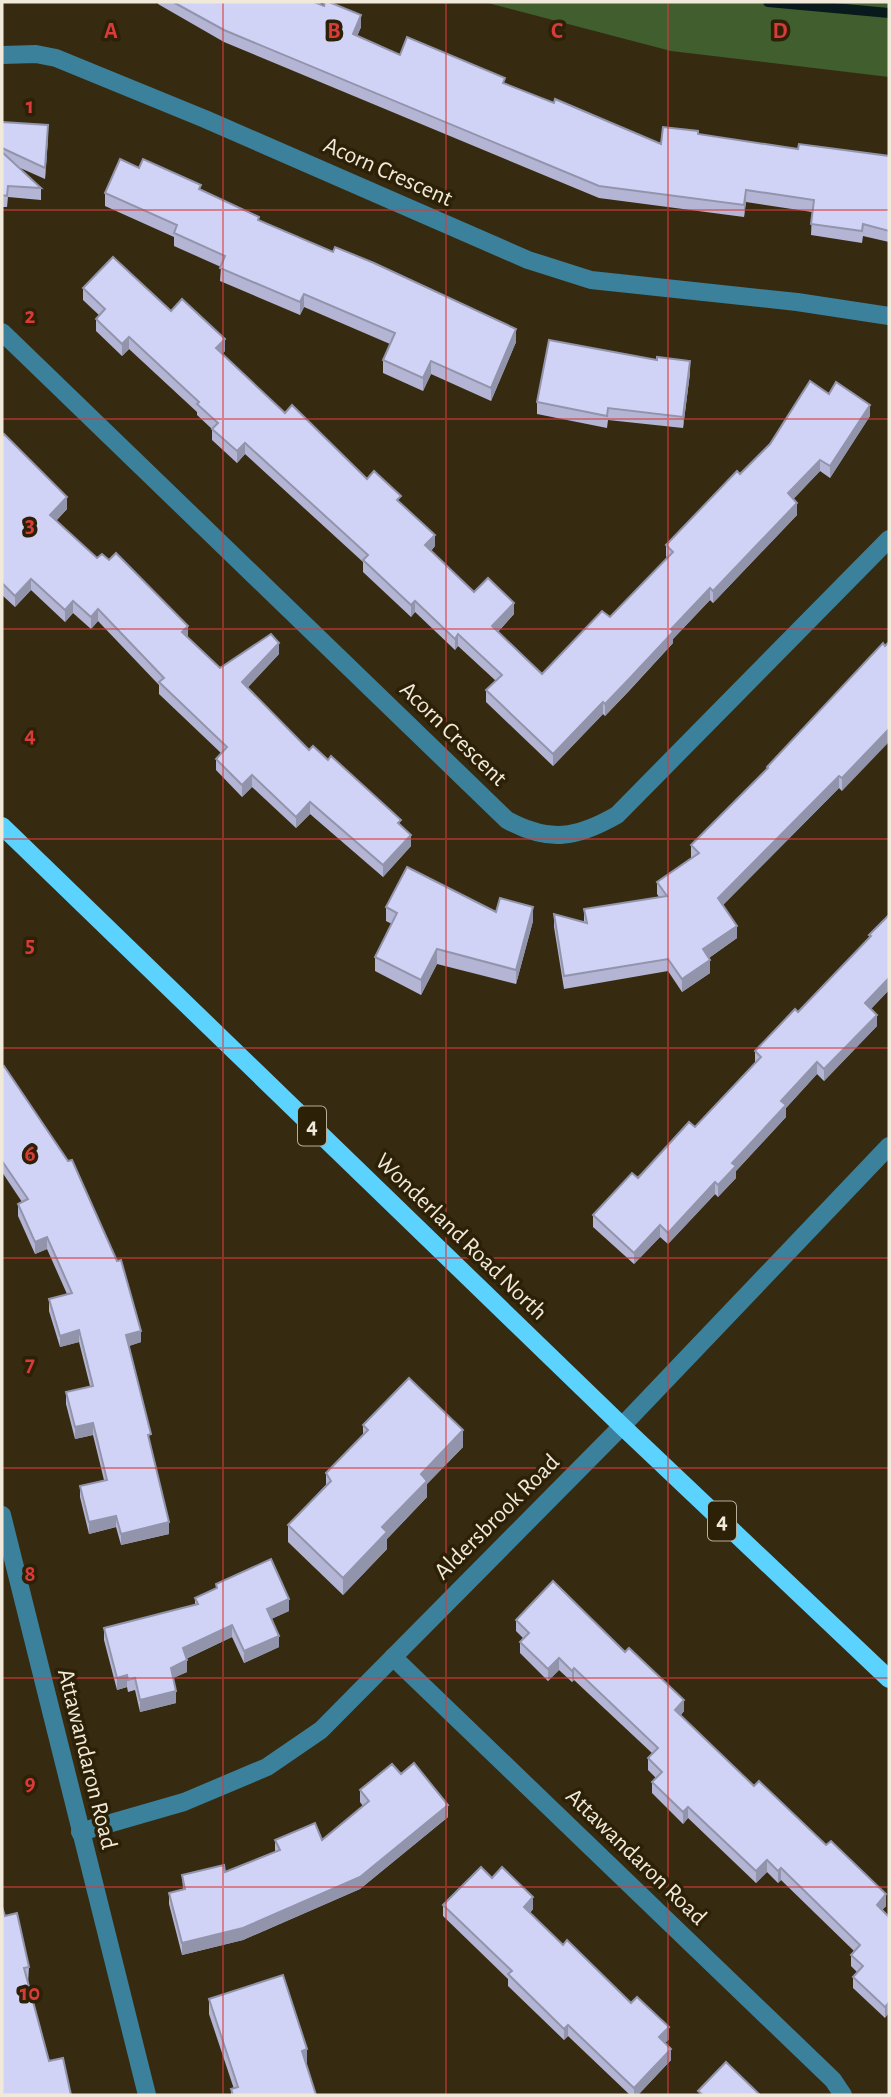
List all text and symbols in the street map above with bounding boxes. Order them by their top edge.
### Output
text: A [104,20,118,43]
text: B [327,20,341,43]
text: C [551,20,563,43]
text: D [772,20,788,43]
text: 1 [26,95,34,118]
street label: Acorn Crescent [320,133,456,211]
text: 2 [25,305,36,328]
text: 3 [25,514,35,537]
street label: Acorn Crescent [395,677,511,791]
text: 4 [24,724,36,747]
text: 5 [25,934,35,957]
road number: 4 [298,1106,326,1146]
text: 6 [24,1143,36,1166]
street label: Wonderland Road North [371,1149,551,1325]
text: 7 [25,1353,35,1376]
street label: Aldersbrook Road [430,1450,564,1584]
road number: 4 [708,1502,736,1540]
text: 8 [24,1563,36,1586]
street label: Attawandaron Road [53,1666,121,1852]
text: 9 [24,1772,36,1795]
street label: Attawandaron Road [561,1784,711,1930]
text: 10 [20,1982,40,2005]

